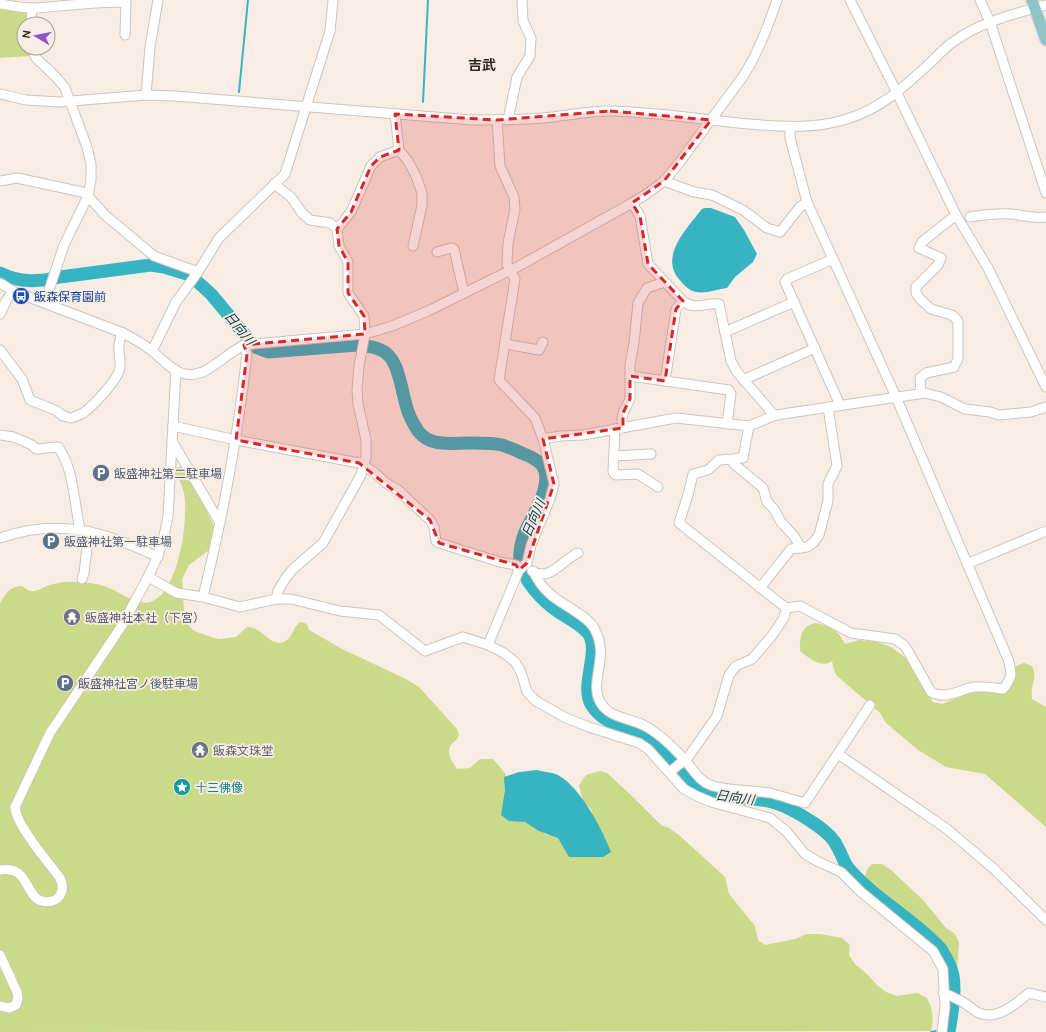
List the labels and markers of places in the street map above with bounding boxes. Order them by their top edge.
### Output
bus stop icon: 飯森保育園前 [11,286,31,306]
place label: 飯森保育園前 [34,290,106,303]
parking icon: 飯盛神社第二駐車場 [91,463,111,483]
place label: 飯盛神社第二駐車場 [114,467,222,480]
parking icon: 飯盛神社第一駐車場 [41,531,61,551]
place label: 飯盛神社第一駐車場 [64,535,172,548]
temple icon: 飯盛神社本社（下宮） [62,607,82,627]
place label: 飯盛神社本社（下宮） [85,611,205,624]
parking icon: 飯盛神社宮ノ後駐車場 [55,673,75,693]
place label: 飯盛神社宮ノ後駐車場 [78,677,198,690]
temple icon: 飯森文珠堂 [190,740,210,760]
place label: 飯森文珠堂 [213,744,273,757]
place icon: 十三佛像 [172,777,192,797]
place label: 十三佛像 [195,781,243,794]

